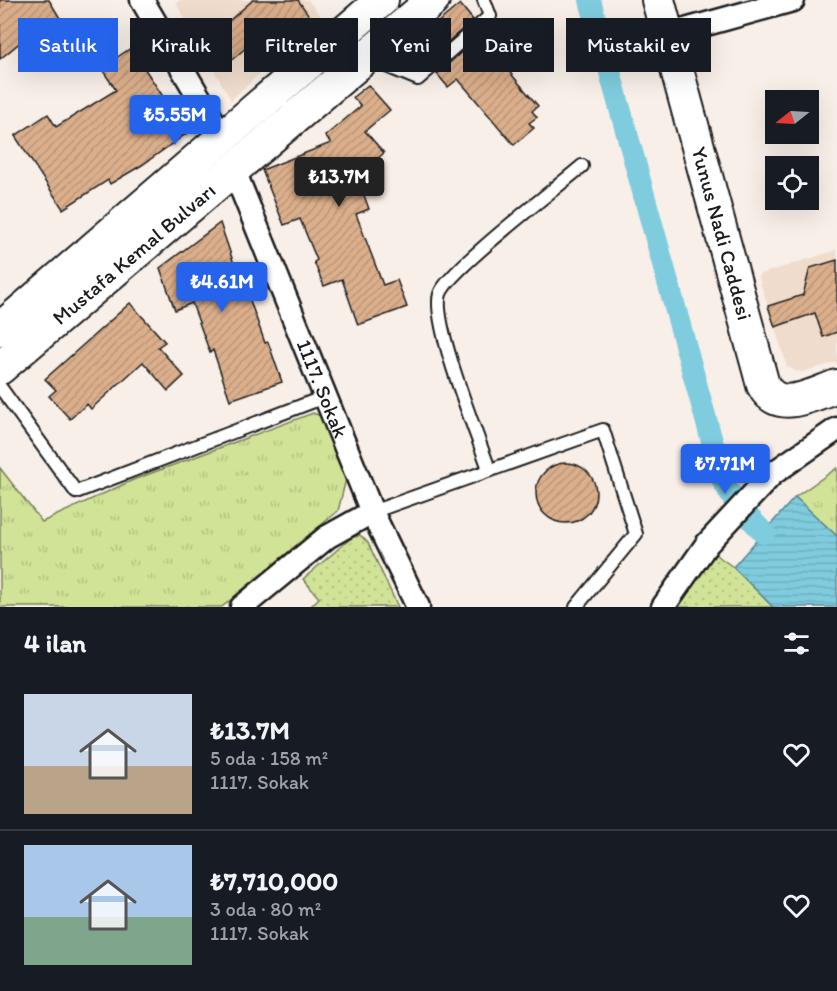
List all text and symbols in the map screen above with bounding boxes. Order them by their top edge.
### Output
chip: Satılık [18,18,118,72]
chip: Kiralık [130,18,232,72]
chip: Filtreler [244,18,358,72]
chip: Yeni [370,18,451,72]
chip: Daire [463,18,554,72]
chip: Müstakil ev [566,18,711,72]
north arrow [765,90,819,144]
map controls [765,90,819,210]
pin: ₺5.55M [126,95,224,146]
text: ₺5.55M [144,102,206,126]
street label: Yunus Nadi Caddesi [687,144,758,323]
button: locate [765,156,819,210]
pin: ₺13.7M [290,157,388,208]
text: ₺13.7M [308,164,370,188]
street label: Mustafa Kemal Bulvarı [47,177,220,330]
pin: ₺4.61M [173,262,271,313]
text: ₺4.61M [190,269,254,293]
street label: 1117. Sokak [292,336,354,442]
pin: ₺7.71M [676,444,774,495]
text: ₺7.71M [695,451,755,475]
text: 4 ilan [24,627,86,659]
icon: filters [780,627,813,660]
text: ₺13.7M [210,714,290,746]
icon: home [72,718,144,790]
icon: heart [780,738,813,771]
text: 5 oda · 158 m² [210,746,328,770]
text: 1117. Sokak [210,770,309,794]
text: ₺7,710,000 [210,865,338,897]
icon: home [72,869,144,941]
icon: heart [780,889,813,922]
text: 3 oda · 80 m² [210,897,321,921]
text: 1117. Sokak [210,921,309,945]

